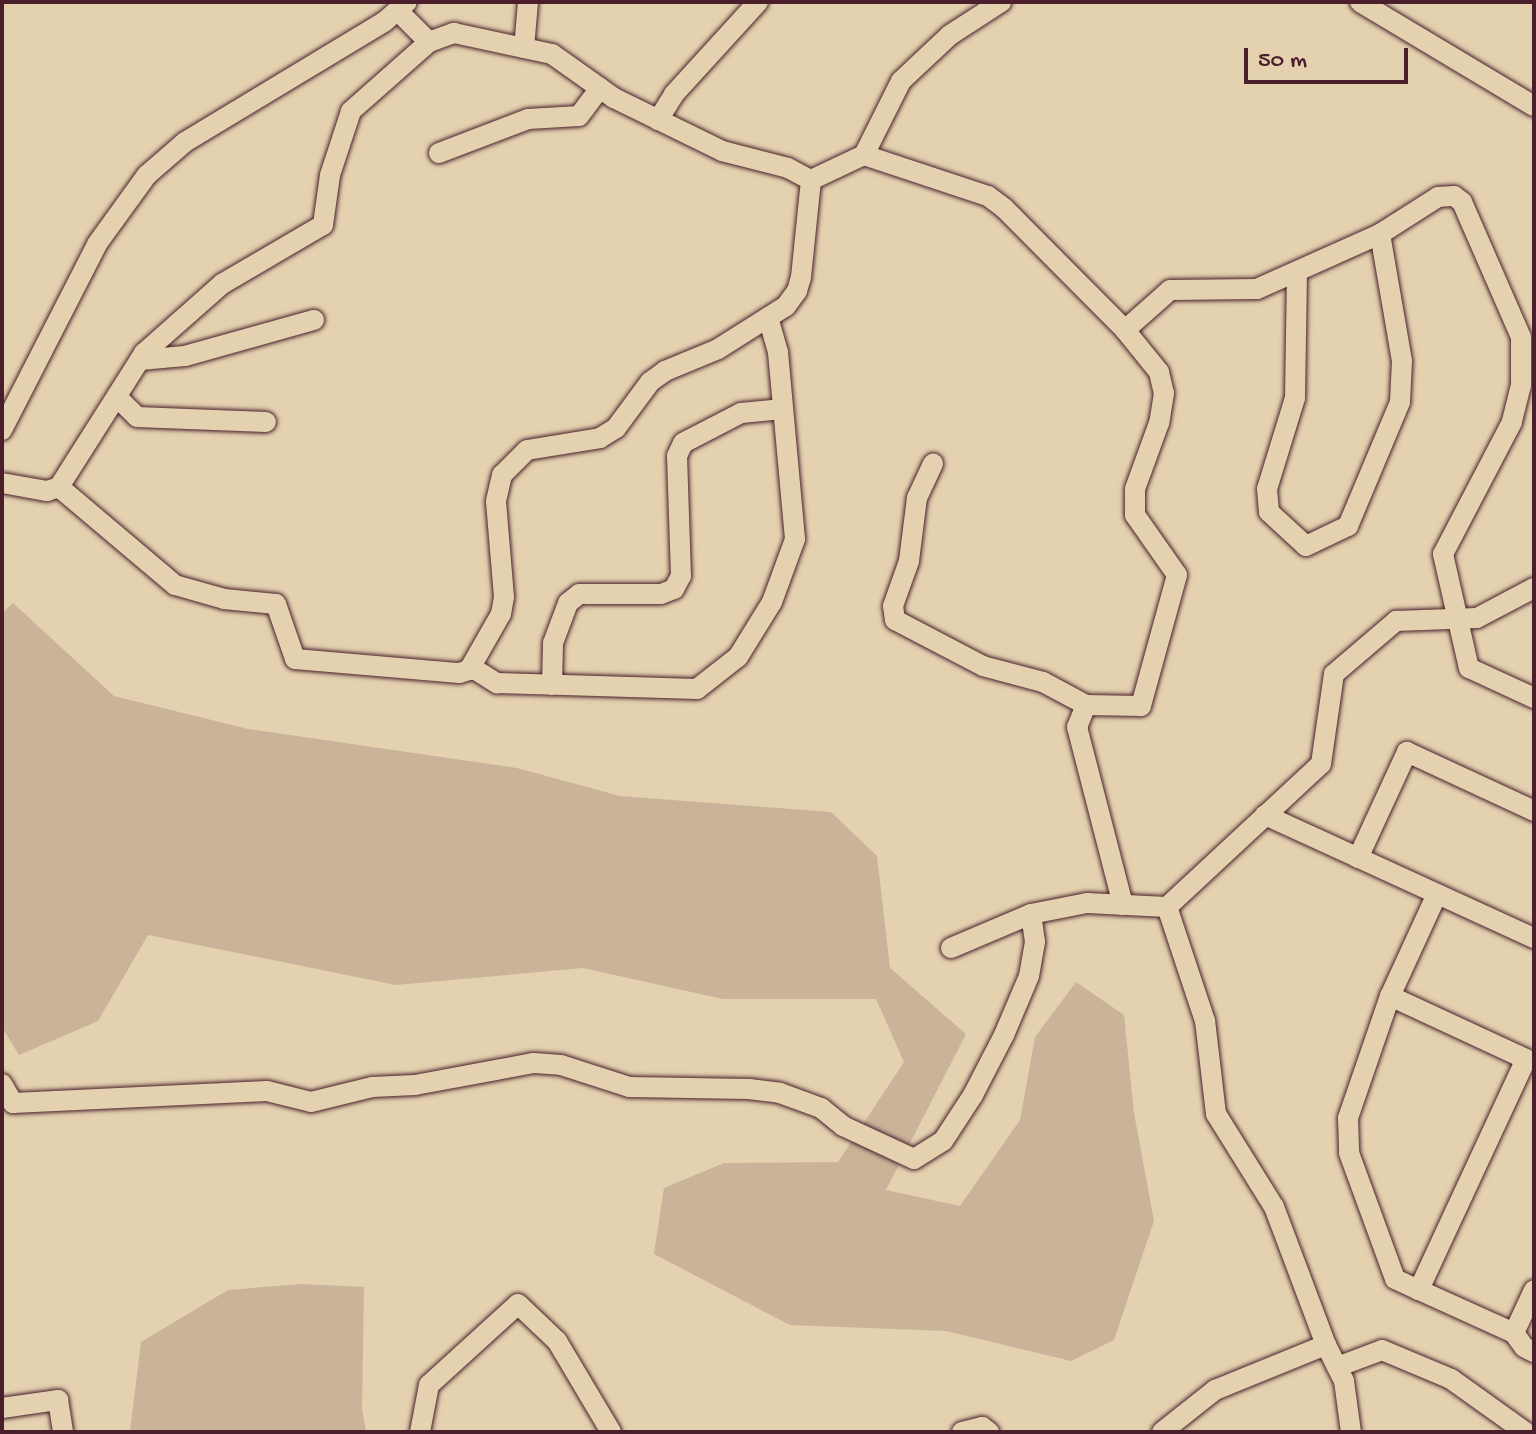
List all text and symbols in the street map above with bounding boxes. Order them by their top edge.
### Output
scale bar [1248,32,1412,82]
text: 50 m [1258,47,1307,76]

